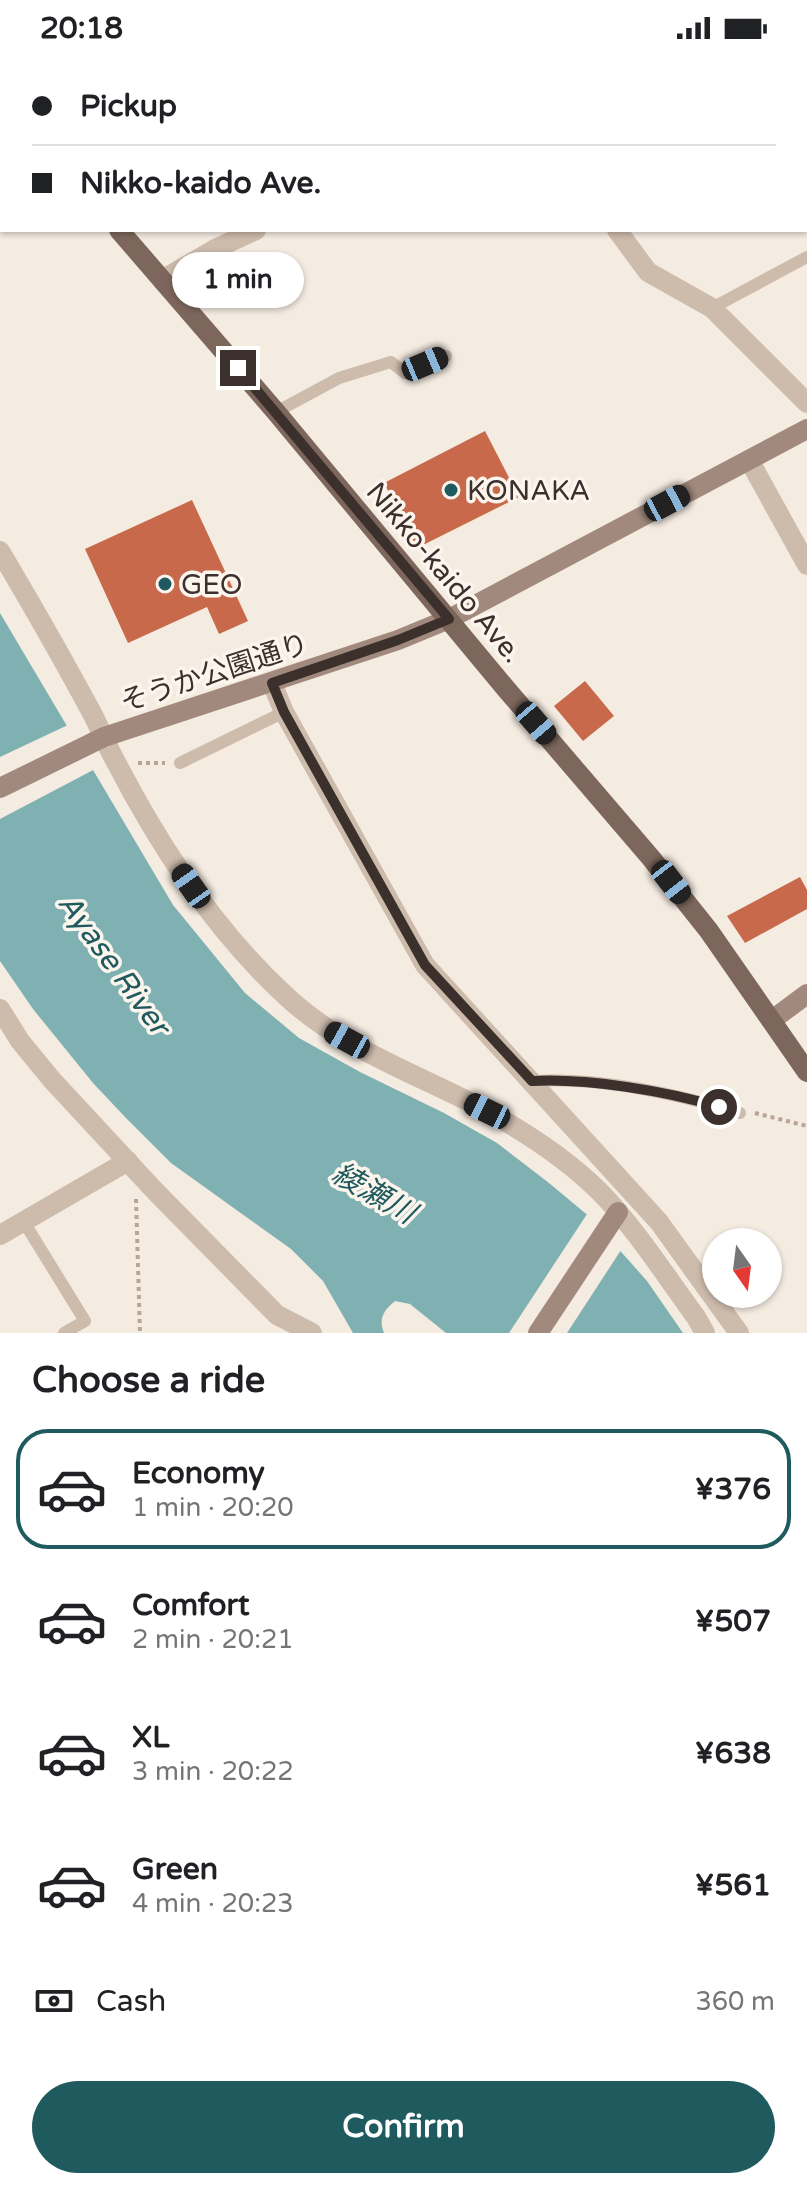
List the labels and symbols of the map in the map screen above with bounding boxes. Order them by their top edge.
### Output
callout: 1 min [172,252,304,308]
car [398,344,452,384]
route end [220,350,256,386]
place label: KONAKA [467,474,590,508]
street label: Nikko-kaido Ave. [359,475,530,670]
marker: KONAKA [442,481,460,499]
car [640,481,694,525]
place label: GEO [181,568,243,602]
marker: GEO [156,575,174,593]
street label: そうか公園通り [116,626,313,719]
car [511,697,561,749]
car [647,856,695,908]
car [167,859,215,913]
water label: Ayase River [50,886,179,1045]
car [320,1018,374,1062]
route start [701,1089,737,1125]
car [460,1090,514,1132]
water label: 綾瀬川 [326,1155,425,1233]
north arrow [702,1228,782,1308]

